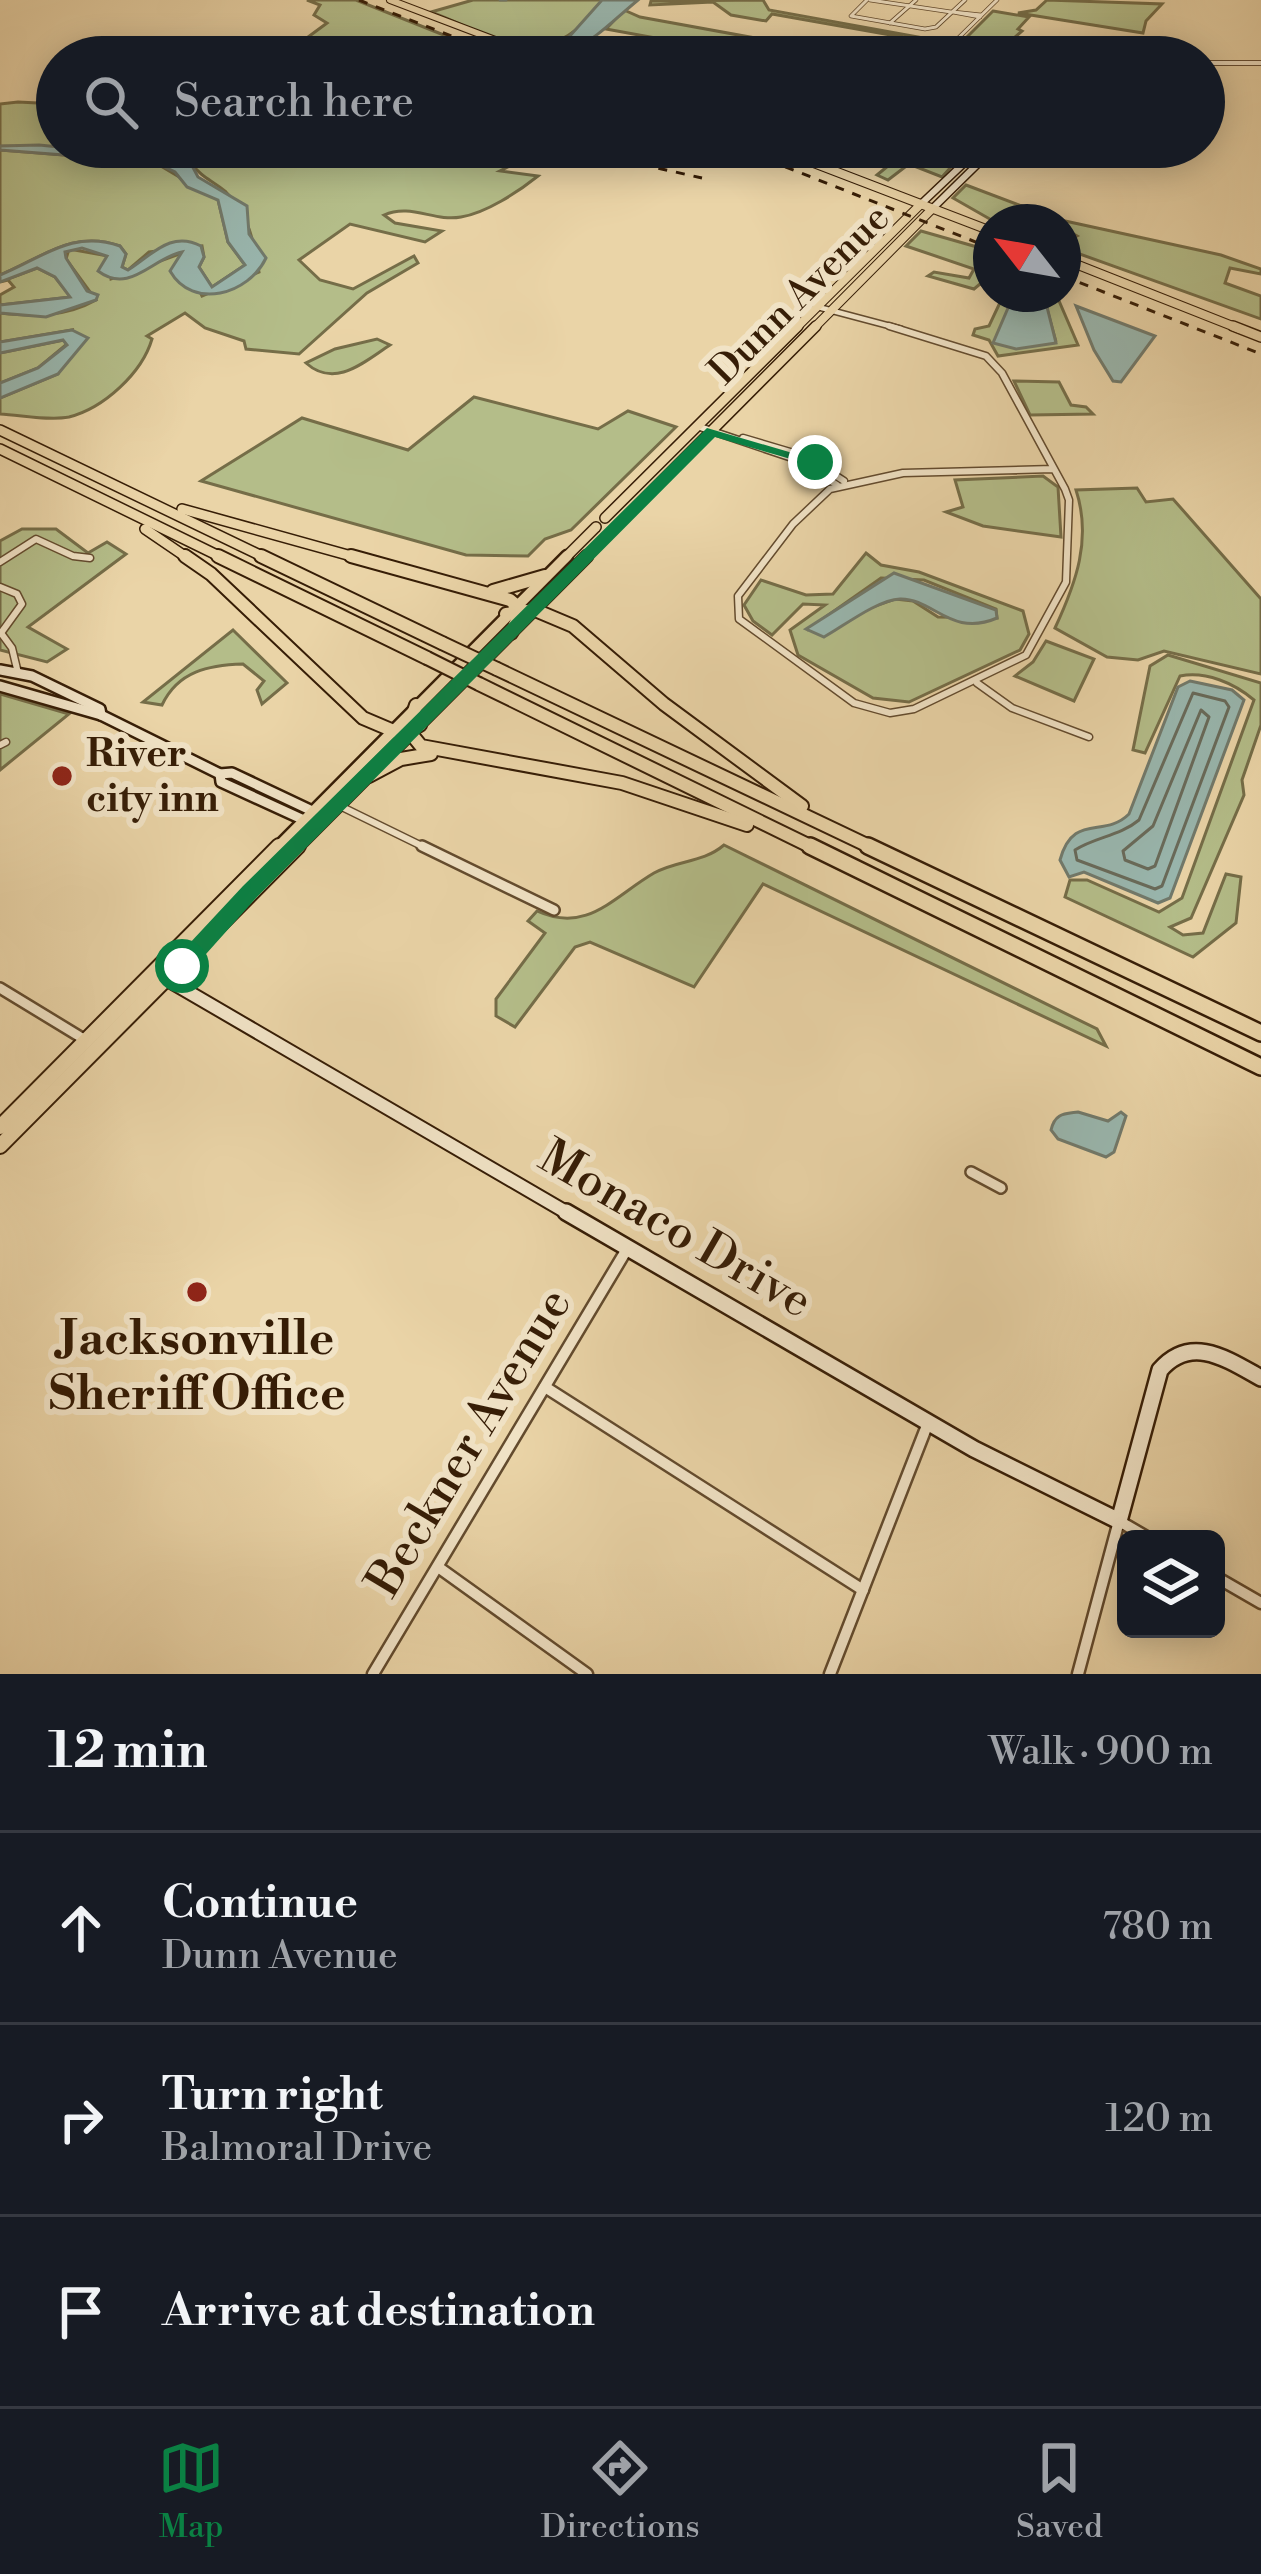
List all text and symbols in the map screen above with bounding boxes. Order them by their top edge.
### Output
search box [36,36,1225,168]
icon: search [78,69,144,135]
text: Search here [174,74,414,131]
street label: Dunn Avenue [699,194,901,396]
north arrow [973,204,1081,312]
route end [788,435,842,489]
place label: River city inn [86,730,219,824]
marker: River city inn [49,763,75,789]
route start [155,939,209,993]
street label: Monaco Drive [528,1128,822,1332]
street label: Beckner Avenue [354,1278,586,1609]
marker: Jacksonville Sheriff Office [184,1279,210,1305]
place label: Jacksonville Sheriff Office [48,1310,346,1425]
map controls [1117,1530,1225,1638]
button: layers [1117,1530,1225,1638]
text: 12 min [48,1720,208,1784]
text: Walk · 900 m [988,1728,1213,1777]
text: Continue [162,1875,358,1932]
icon: ahead [48,1895,114,1961]
text: 780 m [1102,1903,1213,1952]
text: Dunn Avenue [162,1932,398,1981]
text: Turn right [162,2067,383,2124]
icon: right [48,2087,114,2153]
text: 120 m [1105,2095,1213,2144]
text: Balmoral Drive [162,2124,432,2173]
icon: arrive [48,2279,114,2345]
text: Arrive at destination [162,2283,595,2340]
tab: Map [158,2435,224,2548]
tab: Directions [541,2435,700,2548]
tab: Saved [1016,2435,1103,2548]

